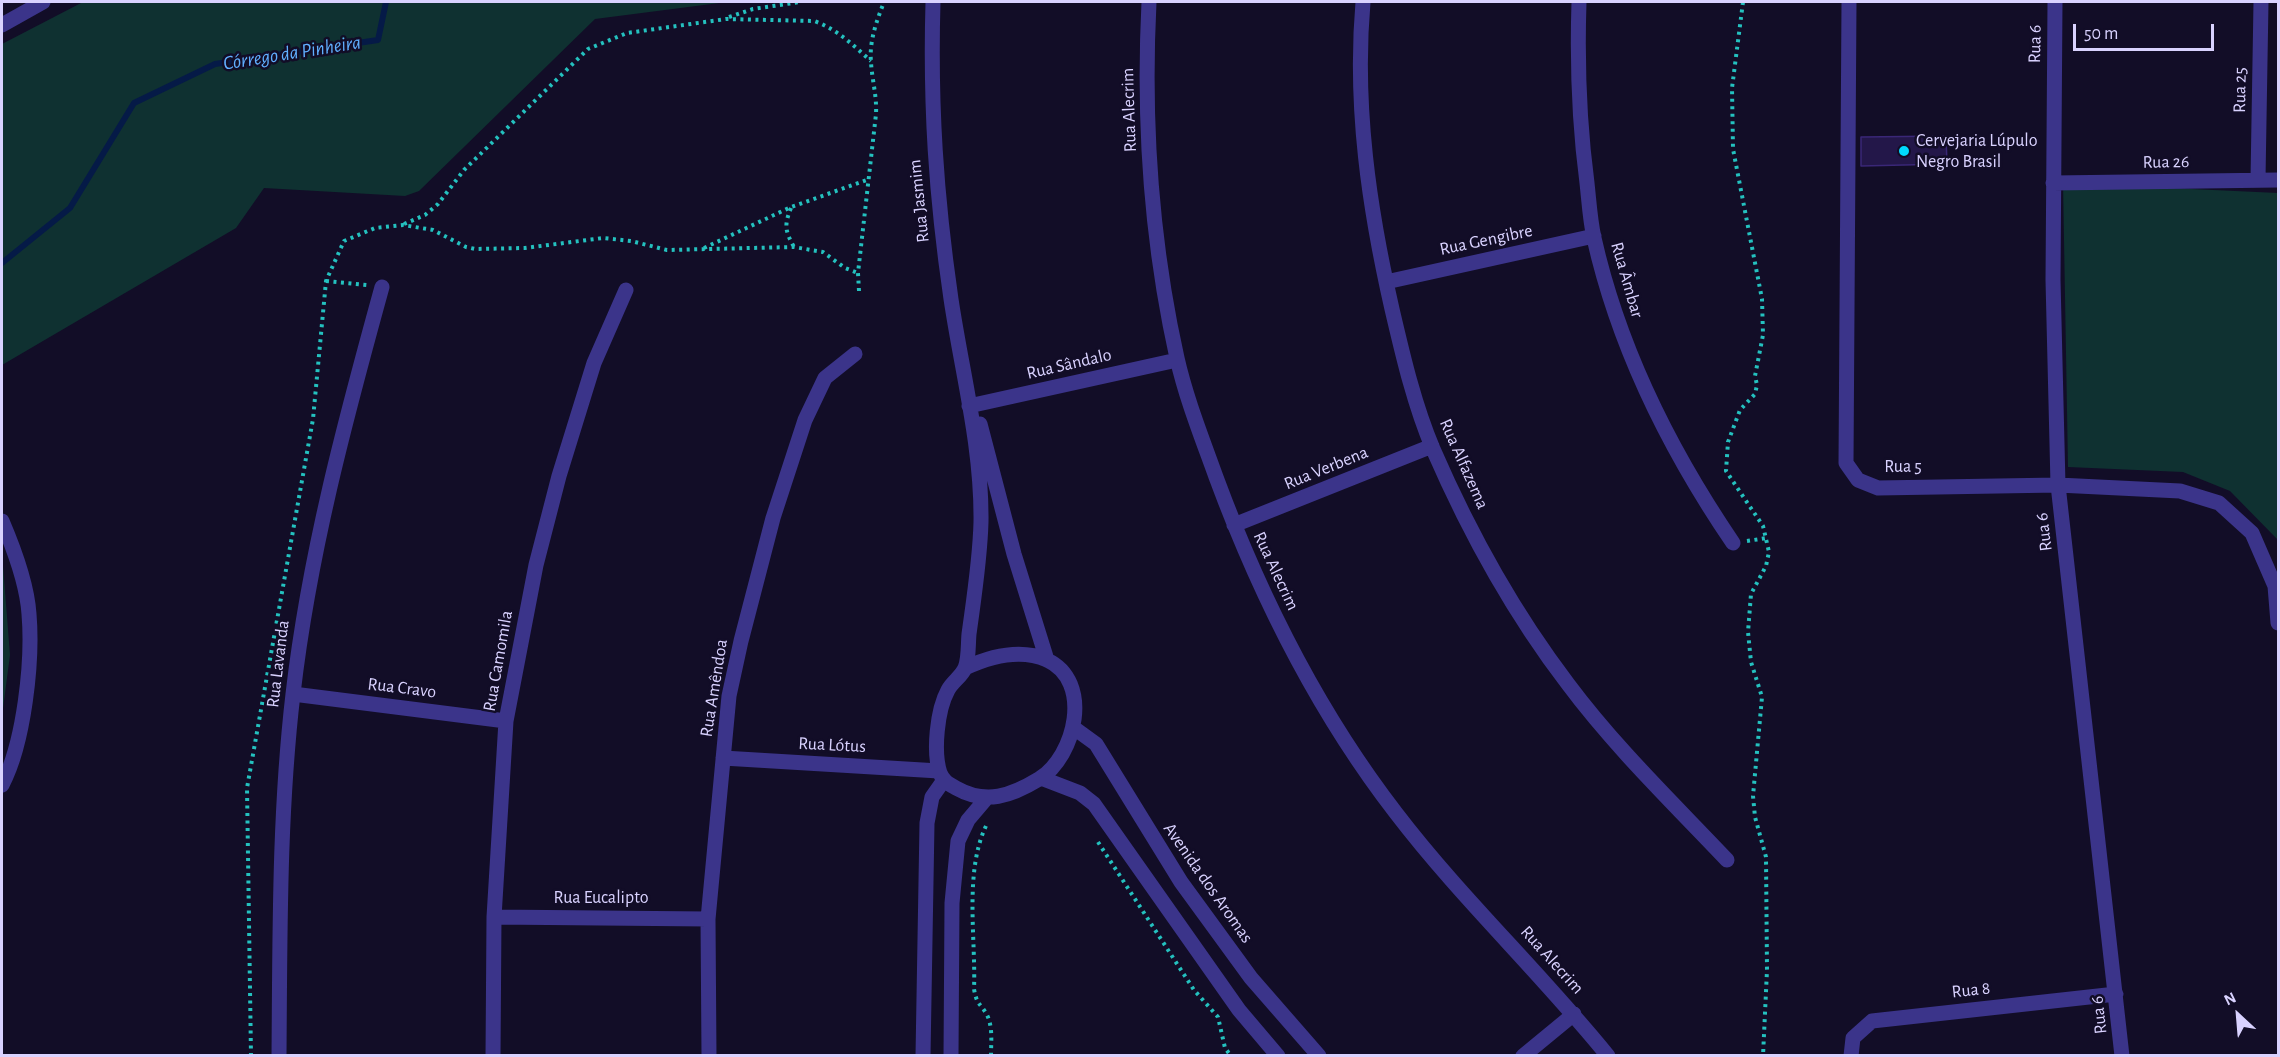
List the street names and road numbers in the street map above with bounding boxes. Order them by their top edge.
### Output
street label: Rua 6 [2024,25,2046,63]
street label: Rua Alecrim [1117,67,1141,153]
street label: Rua 25 [2229,67,2251,113]
street label: Rua 26 [2142,151,2190,173]
street label: Rua Jasmim [904,158,934,244]
street label: Rua Gengibre [1438,220,1534,260]
street label: Rua Âmbar [1606,240,1648,320]
street label: Rua Sândalo [1024,344,1114,384]
street label: Rua Alfazema [1434,415,1494,513]
street label: Rua Verbena [1281,441,1371,495]
street label: Rua 5 [1884,456,1922,478]
street label: Rua 6 [2031,512,2057,552]
street label: Rua Alecrim [1248,528,1304,614]
street label: Rua Camomila [478,609,518,713]
street label: Rua Lavanda [262,619,294,709]
street label: Rua Amêndoa [696,638,732,738]
street label: Rua Cravo [366,673,438,703]
street label: Rua Lótus [798,732,866,758]
street label: Avenida dos Aromas [1158,819,1258,947]
street label: Rua Eucalipto [554,887,648,909]
street label: Rua Alecrim [1516,921,1588,999]
street label: Rua 8 [1951,977,1991,1003]
street label: Rua 6 [2086,995,2112,1035]

